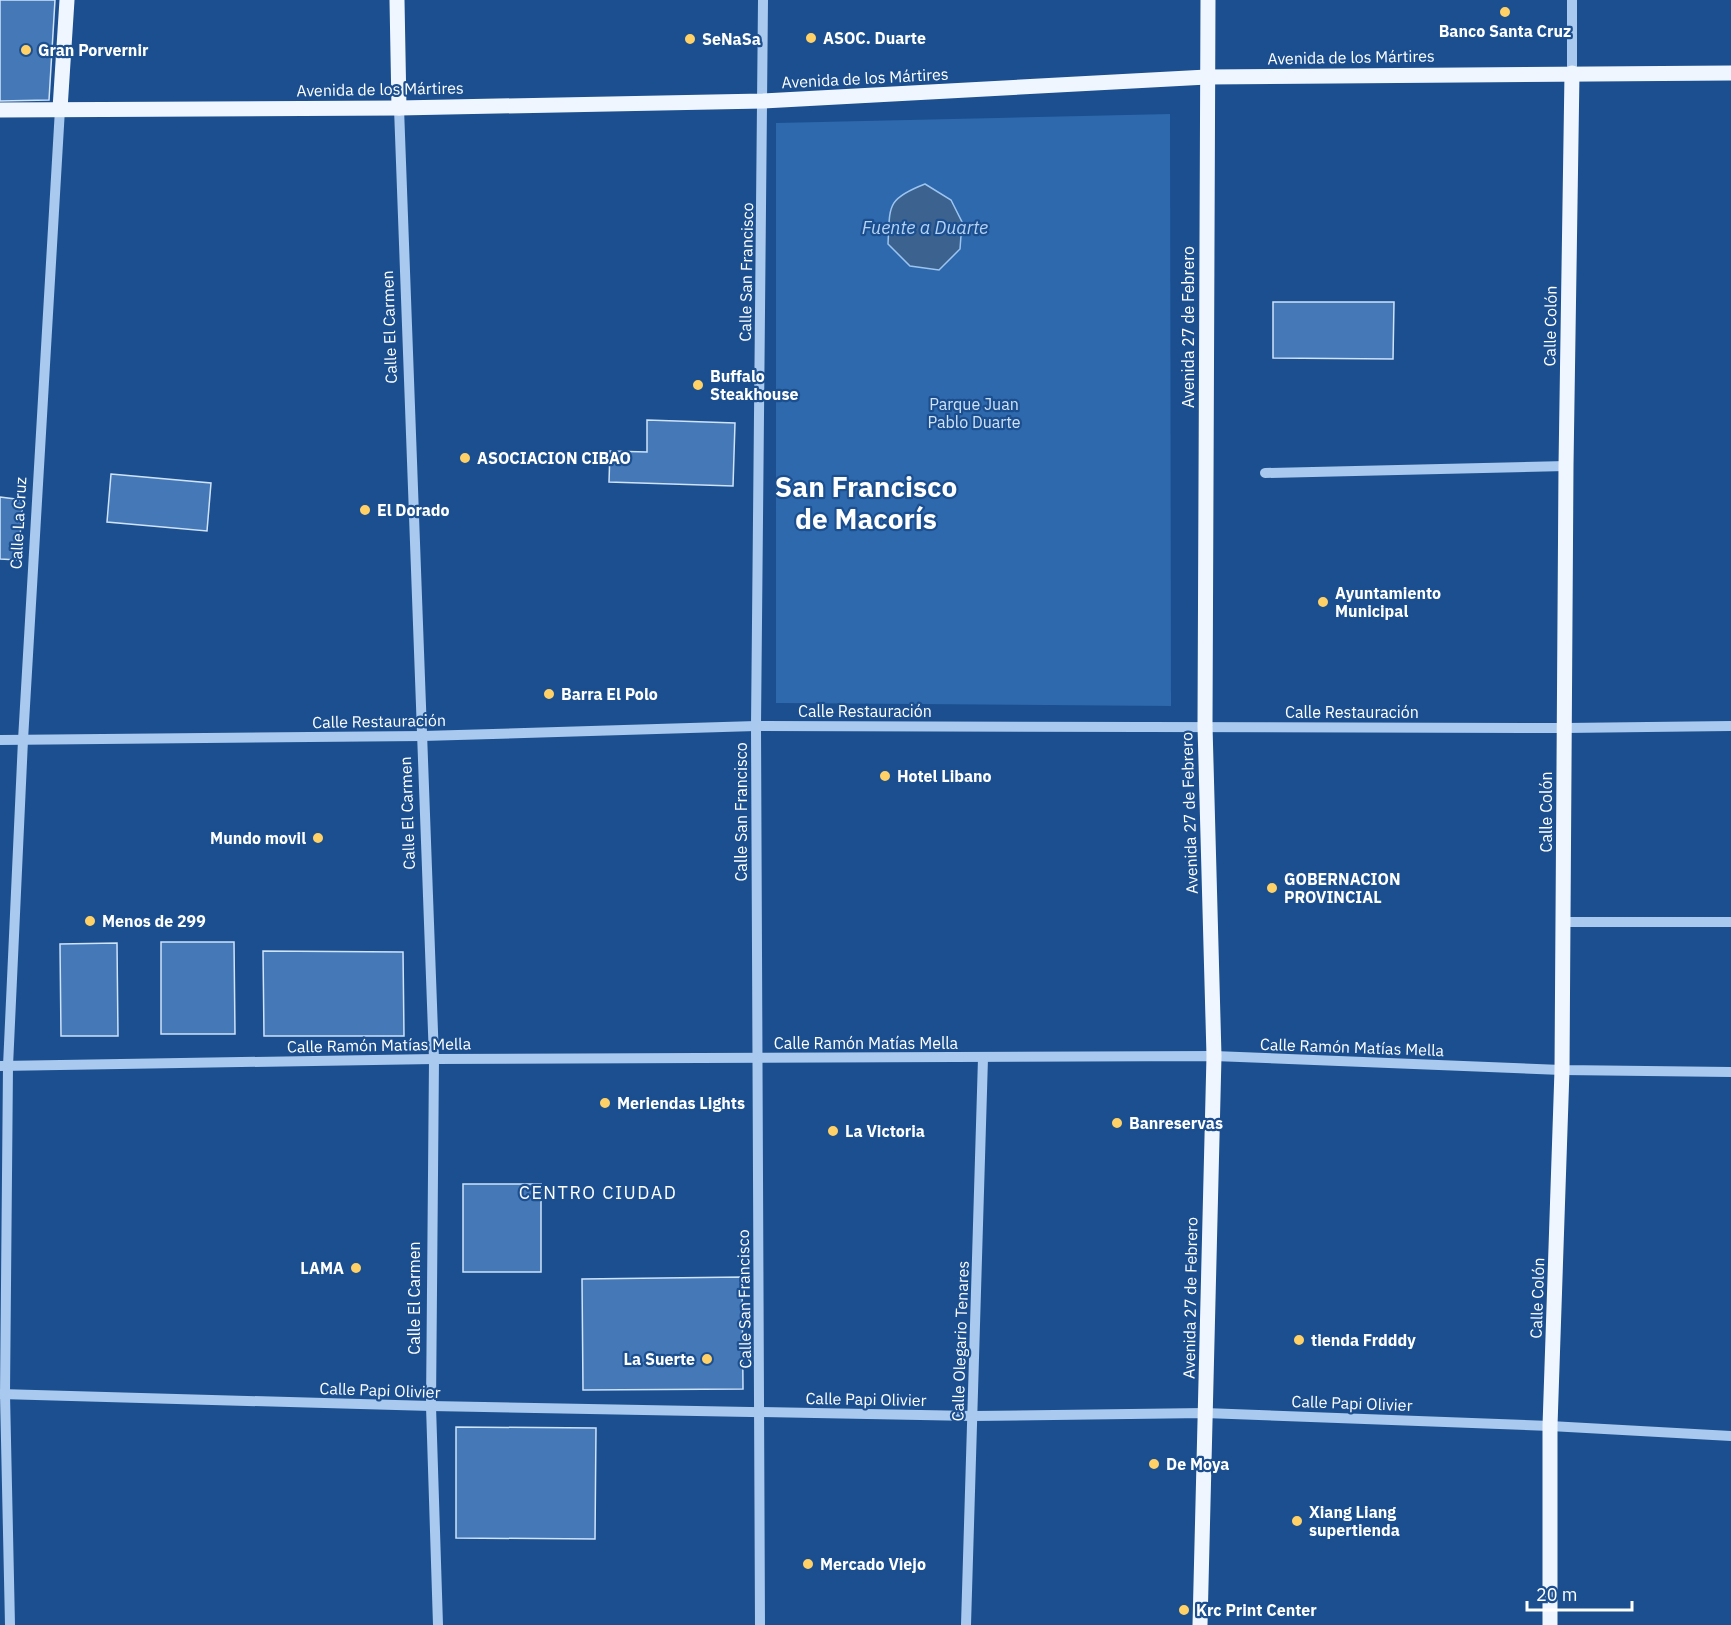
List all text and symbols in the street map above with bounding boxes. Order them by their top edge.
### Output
marker: Banco Santa Cruz [1498,5,1512,19]
place label: Banco Santa Cruz [1439,21,1571,41]
place label: ASOC. Duarte [823,28,926,48]
place label: SeNaSa [702,29,761,49]
marker: ASOC. Duarte [804,31,818,45]
marker: SeNaSa [683,32,697,46]
place label: Gran Porvernir [38,40,149,60]
marker: Gran Porvernir [19,43,33,57]
street label: Avenida de los Mártires [1267,46,1435,68]
street label: Avenida de los Mártires [781,64,949,92]
street label: Avenida de los Mártires [296,78,464,100]
street label: Calle San Francisco [735,202,757,342]
water label: Fuente a Duarte [862,216,988,239]
street label: Avenida 27 de Febrero [1178,246,1198,408]
street label: Calle El Carmen [377,270,401,384]
street label: Calle Colón [1539,285,1561,367]
place label: Buffalo Steakhouse [710,366,798,404]
marker: Buffalo Steakhouse [691,378,705,392]
park label: Parque Juan Pablo Duarte [927,394,1021,432]
place label: ASOCIACION CIBAO [477,448,631,468]
marker: ASOCIACION CIBAO [458,451,472,465]
district label: San Francisco de Macorís [775,468,957,537]
street label: Calle La Cruz [6,476,30,570]
place label: El Dorado [377,500,450,520]
marker: El Dorado [358,503,372,517]
place label: Ayuntamiento Municipal [1335,583,1441,621]
marker: Ayuntamiento Municipal [1316,595,1330,609]
place label: Barra El Polo [561,684,658,704]
marker: Barra El Polo [542,687,556,701]
street label: Calle Restauración [798,701,932,721]
street label: Calle Restauración [1285,702,1419,722]
street label: Calle Restauración [312,710,446,732]
street label: Avenida 27 de Febrero [1176,732,1202,894]
street label: Calle San Francisco [731,742,751,882]
street label: Calle El Carmen [395,756,419,870]
place label: Hotel Libano [897,766,992,786]
marker: Hotel Libano [878,769,892,783]
street label: Calle Colón [1536,772,1556,852]
place label: Mundo movil [210,828,306,848]
marker: Mundo movil [311,831,325,845]
place label: GOBERNACION PROVINCIAL [1284,869,1401,907]
marker: GOBERNACION PROVINCIAL [1265,881,1279,895]
place label: Menos de 299 [102,911,206,931]
marker: Menos de 299 [83,914,97,928]
street label: Calle Ramón Matías Mella [287,1033,472,1057]
street label: Calle Ramón Matías Mella [774,1033,959,1053]
street label: Calle Ramón Matías Mella [1260,1034,1445,1060]
place label: Meriendas Lights [617,1093,745,1113]
marker: Meriendas Lights [598,1096,612,1110]
place label: Banreservas [1129,1113,1223,1133]
marker: Banreservas [1110,1116,1124,1130]
place label: La Victoria [845,1121,925,1141]
marker: La Victoria [826,1124,840,1138]
district label: CENTRO CIUDAD [519,1181,677,1204]
street label: Avenida 27 de Febrero [1179,1217,1201,1379]
street label: Calle San Francisco [733,1229,755,1369]
street label: Calle El Carmen [404,1241,424,1355]
street label: Calle Colón [1526,1257,1548,1339]
place label: LAMA [300,1258,344,1278]
street label: Calle Olegario Tenares [947,1260,973,1422]
marker: LAMA [349,1261,363,1275]
place label: tienda Frdddy [1311,1330,1416,1350]
marker: tienda Frdddy [1292,1333,1306,1347]
place label: La Suerte [623,1349,695,1369]
marker: La Suerte [700,1352,714,1366]
street label: Calle Papi Olivier [319,1378,441,1402]
street label: Calle Papi Olivier [805,1388,927,1410]
street label: Calle Papi Olivier [1291,1391,1413,1415]
place label: De Moya [1166,1454,1229,1474]
marker: De Moya [1147,1457,1161,1471]
place label: Xiang Liang supertienda [1309,1502,1400,1540]
marker: Xiang Liang supertienda [1290,1514,1304,1528]
place label: Mercado Viejo [820,1554,926,1574]
marker: Mercado Viejo [801,1557,815,1571]
scale bar [1527,1574,1632,1612]
text: 20 m [1536,1583,1578,1606]
place label: Krc Print Center [1196,1600,1317,1620]
marker: Krc Print Center [1177,1603,1191,1617]

